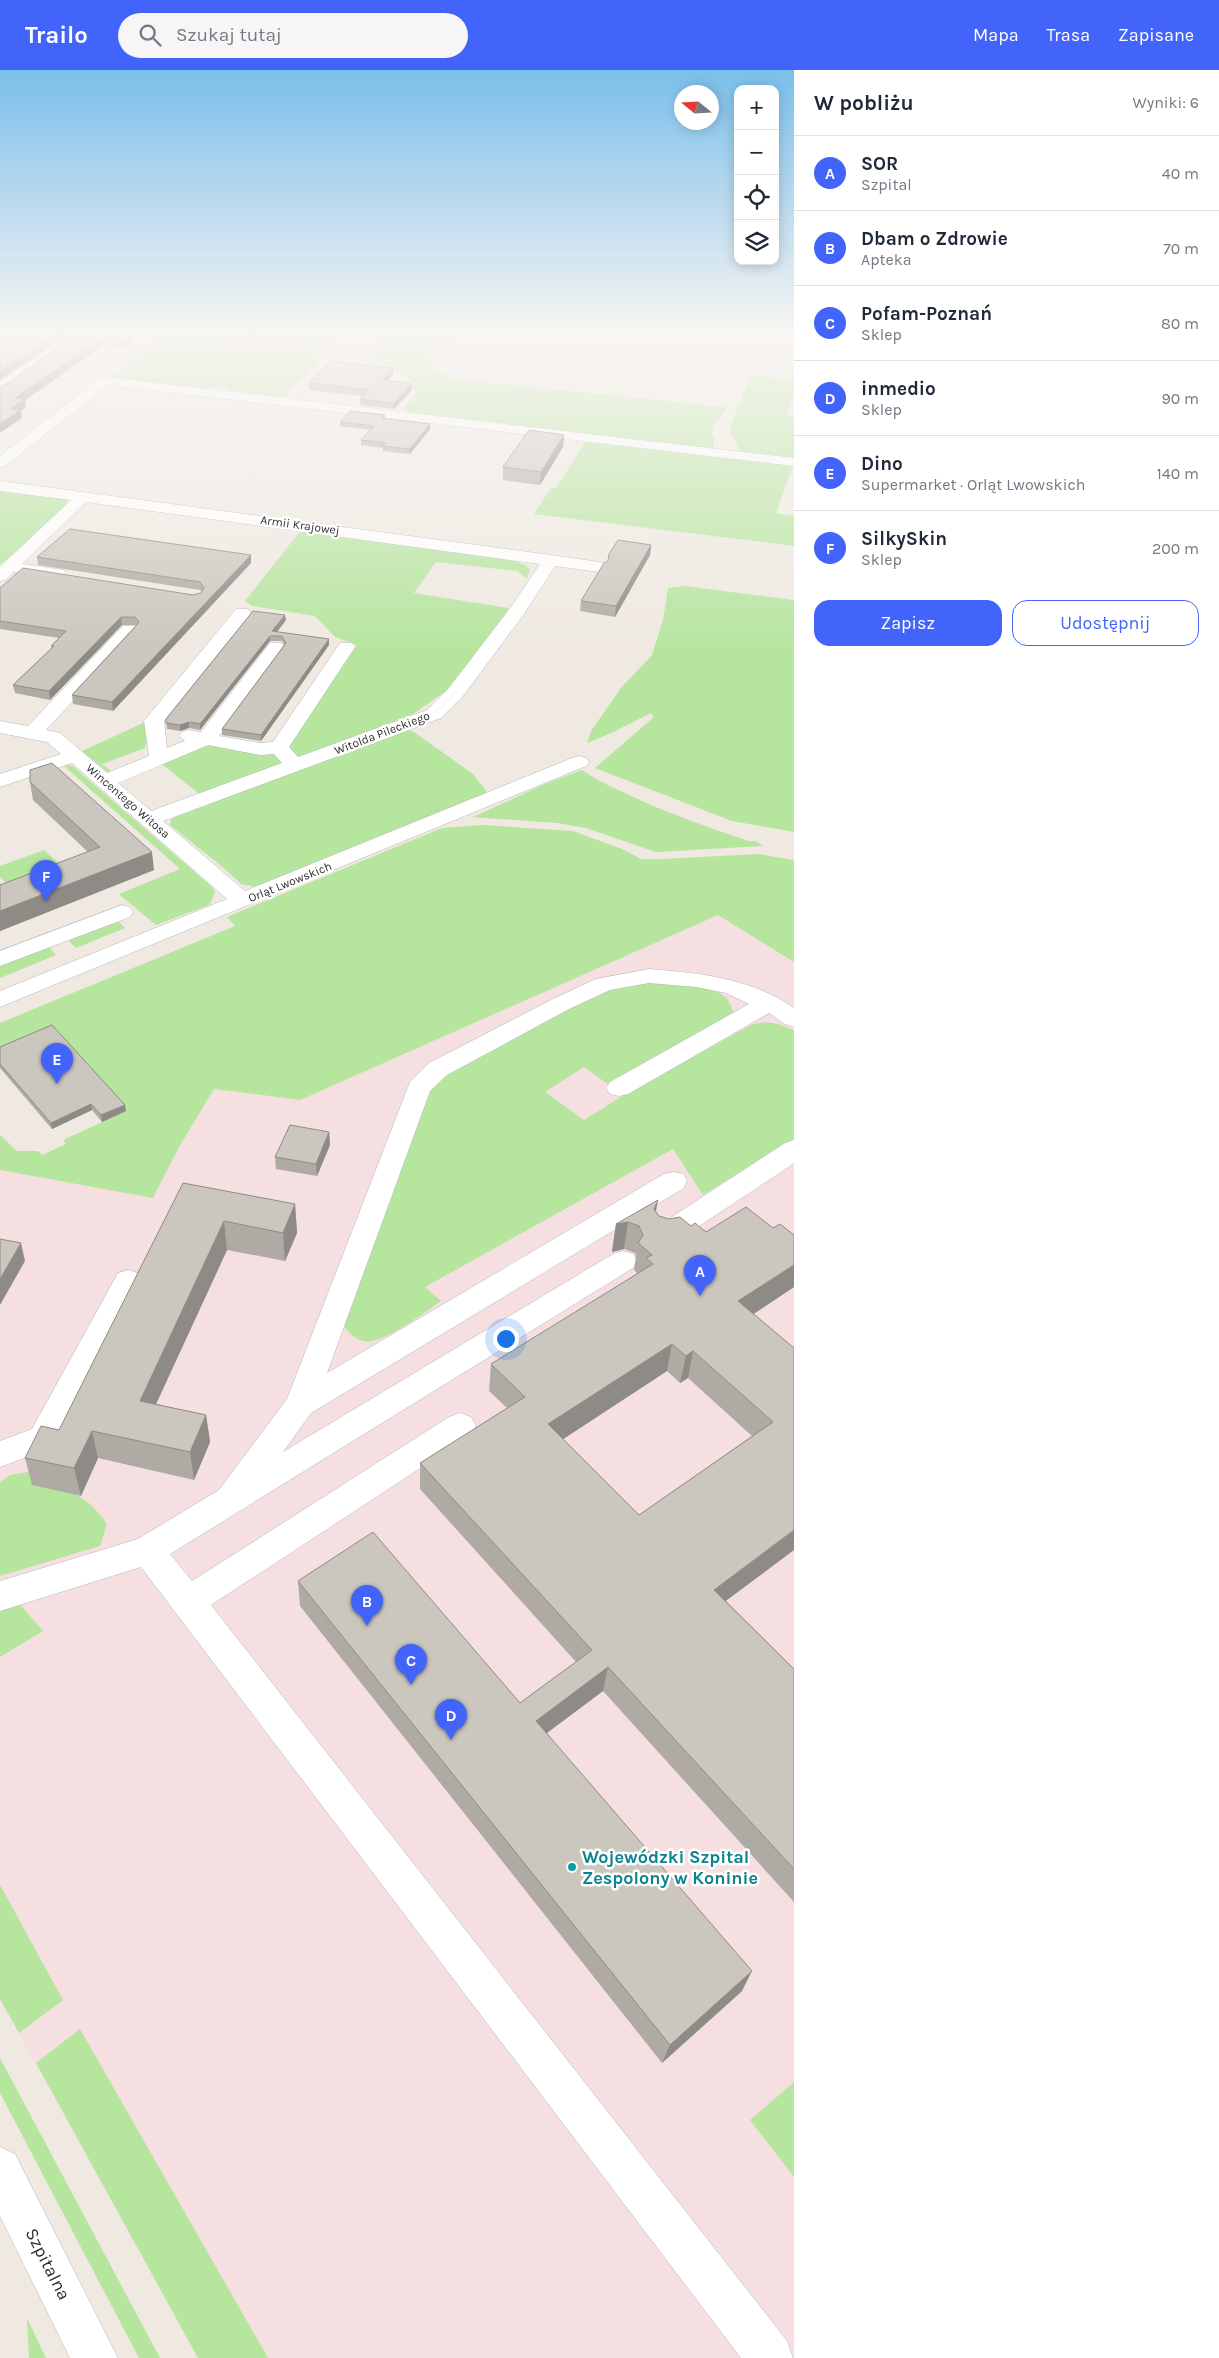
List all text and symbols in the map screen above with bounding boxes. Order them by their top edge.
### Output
search box [118,13,468,58]
text: Trailo [25,21,88,49]
icon: search [136,21,164,49]
text: Szukaj tutaj [176,24,282,46]
text: Mapa [973,24,1019,46]
text: Trasa [1047,24,1090,46]
text: Zapisane [1118,24,1194,46]
north arrow [674,85,719,130]
map controls [734,85,779,265]
button: + [734,85,779,130]
text: W pobliżu [814,91,914,115]
text: Wyniki: 6 [1132,93,1199,112]
button: − [734,130,779,175]
text: SOR [861,153,898,175]
text: A [825,164,835,183]
text: 40 m [1162,164,1199,183]
button: locate [734,175,779,220]
text: Szpital [861,175,912,194]
button: layers [734,220,779,265]
text: Dbam o Zdrowie [861,228,1008,250]
text: B [825,239,835,258]
text: 70 m [1163,239,1199,258]
text: Apteka [861,250,912,269]
text: Pofam-Poznań [861,303,992,325]
text: C [825,314,835,333]
text: 80 m [1161,314,1199,333]
text: Sklep [861,325,902,344]
text: inmedio [861,378,936,400]
text: D [825,389,835,408]
text: 90 m [1161,389,1199,408]
text: Sklep [861,400,902,419]
text: Dino [861,453,903,475]
text: E [825,464,835,483]
text: 140 m [1157,464,1199,483]
text: Supermarket · Orląt Lwowskich [861,475,1085,494]
street label: Armii Krajowej [260,513,340,537]
text: SilkySkin [861,528,947,550]
text: F [826,539,834,558]
text: 200 m [1152,539,1199,558]
text: Sklep [861,550,902,569]
button: Zapisz [814,600,1002,646]
button: Udostępnij [1012,600,1199,646]
street label: Witolda Pileckiego [332,708,432,758]
street label: Wincentego Witosa [83,761,173,841]
street label: Orląt Lwowskich [246,859,334,905]
pin: F [30,860,62,901]
pin: E [41,1043,73,1084]
pin: A [684,1255,716,1296]
your location [493,1326,519,1352]
pin: B [351,1585,383,1626]
pin: C [395,1644,427,1685]
pin: D [435,1699,467,1740]
place label: Wojewódzki Szpital Zespolony w Koninie [582,1846,758,1889]
marker: Wojewódzki Szpital Zespolony w Koninie [566,1861,578,1873]
street label: Szpitalna [21,2224,75,2304]

